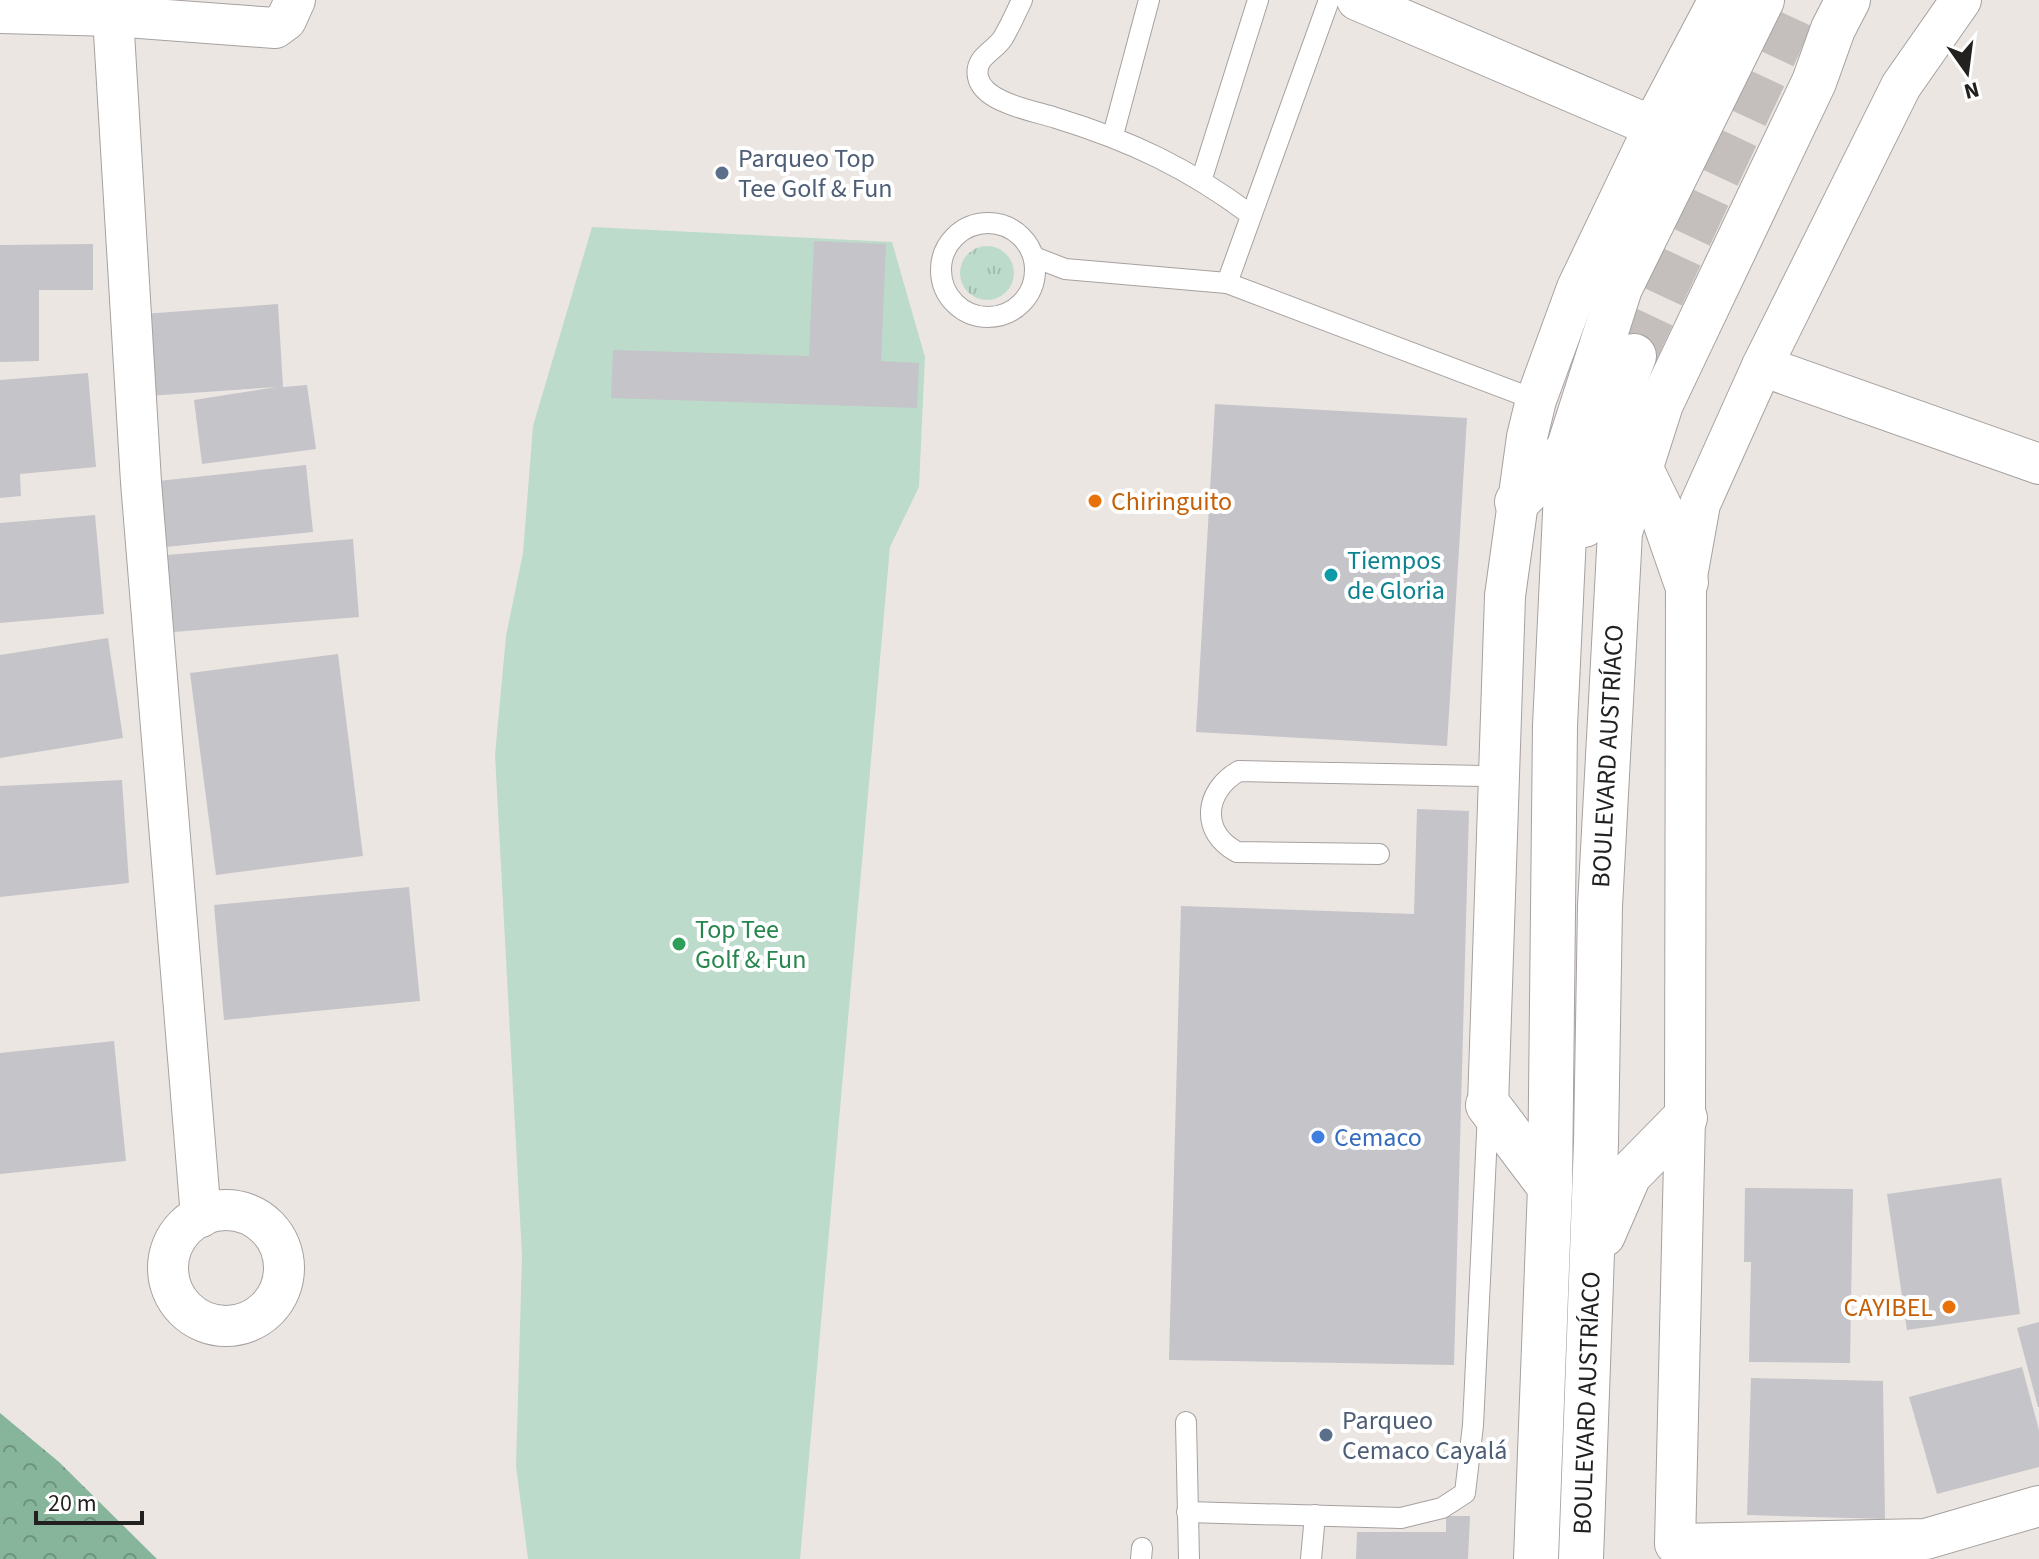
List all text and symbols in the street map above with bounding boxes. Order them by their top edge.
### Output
north arrow [1927,32,2007,112]
text: N [1961,73,1983,108]
place label: Parqueo Top Tee Golf & Fun [738,140,893,207]
marker: Parqueo Top Tee Golf & Fun [713,164,731,182]
place label: Chiringuito [1111,483,1232,520]
marker: Chiringuito [1086,492,1104,510]
place label: Tiempos de Gloria [1347,542,1445,609]
marker: Tiempos de Gloria [1322,566,1340,584]
street label: BOULEVARD AUSTRÍACO [1582,624,1633,888]
place label: Top Tee Golf & Fun [695,911,806,978]
marker: Top Tee Golf & Fun [670,935,688,953]
place label: Cemaco [1334,1119,1422,1156]
marker: Cemaco [1309,1128,1327,1146]
street label: BOULEVARD AUSTRÍACO [1563,1271,1610,1535]
place label: CAYIBEL [1844,1289,1933,1326]
marker: CAYIBEL [1940,1298,1958,1316]
place label: Parqueo Cemaco Cayalá [1342,1402,1507,1469]
marker: Parqueo Cemaco Cayalá [1317,1426,1335,1444]
scale bar [36,1475,142,1525]
text: 20 m [48,1486,97,1521]

